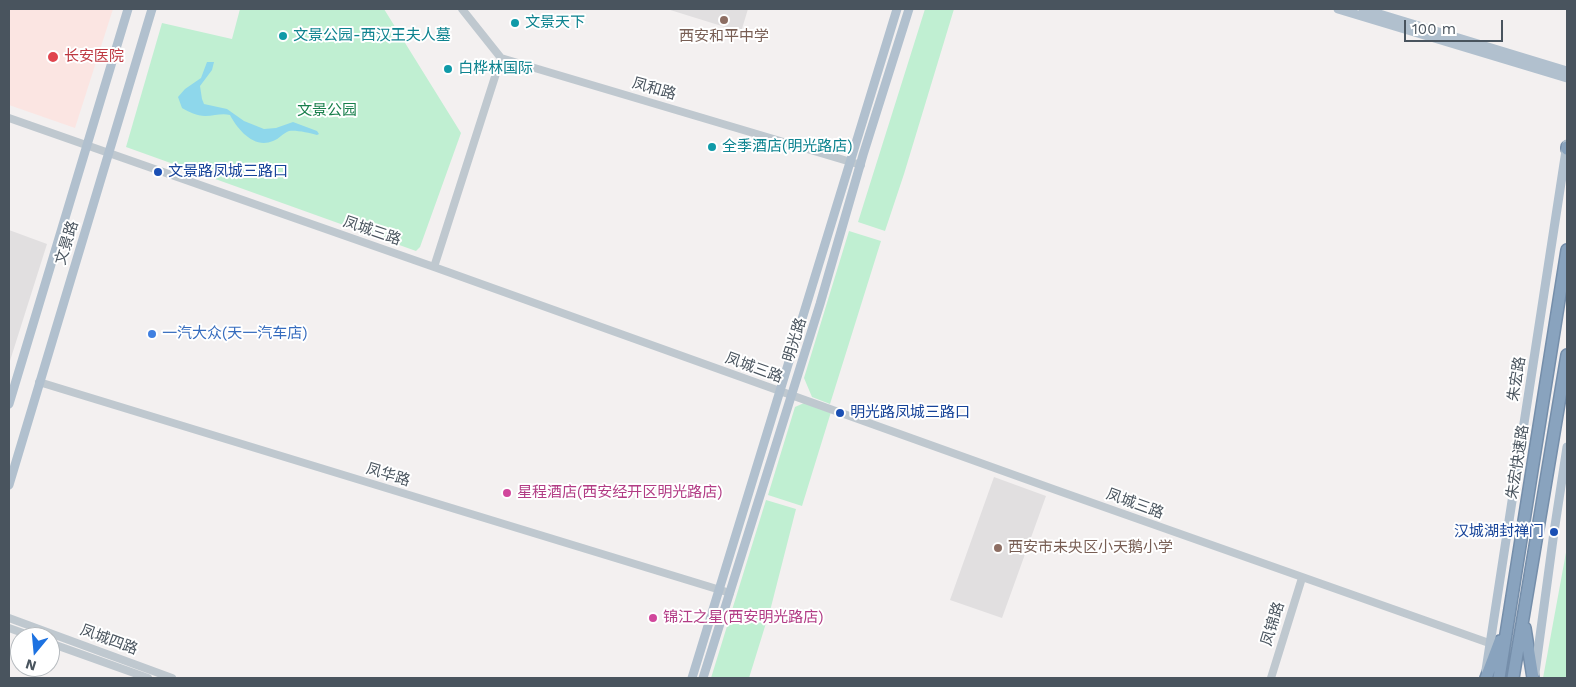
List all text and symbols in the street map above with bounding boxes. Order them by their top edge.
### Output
scale bar [1406,10,1505,42]
place label: 文景天下 [525,14,585,32]
marker: 西安和平中学 [718,14,730,26]
marker: 文景天下 [509,17,521,29]
text: 100 m [1412,20,1456,38]
place label: 文景公园-西汉王夫人墓 [293,27,451,45]
place label: 西安和平中学 [679,28,769,46]
marker: 文景公园-西汉王夫人墓 [277,30,289,42]
place label: 长安医院 [64,48,124,66]
marker: 长安医院 [46,50,60,64]
place label: 白桦林国际 [458,60,533,78]
marker: 白桦林国际 [442,63,454,75]
street label: 凤和路 [630,74,678,104]
park label: 文景公园 [297,102,357,120]
place label: 全季酒店(明光路店) [722,138,852,156]
marker: 全季酒店(明光路店) [706,141,718,153]
place label: 文景路凤城三路口 [168,163,288,181]
marker: 文景路凤城三路口 [152,166,164,178]
street label: 凤城三路 [341,213,403,249]
street label: 文景路 [52,219,82,267]
street label: 明光路 [780,316,810,364]
place label: 一汽大众(天一汽车店) [162,325,307,343]
marker: 一汽大众(天一汽车店) [146,328,158,340]
street label: 凤城三路 [723,349,785,387]
street label: 朱宏路 [1505,355,1529,403]
place label: 明光路凤城三路口 [850,404,970,422]
marker: 明光路凤城三路口 [834,407,846,419]
street label: 朱宏快速路 [1503,424,1533,500]
street label: 凤华路 [364,460,412,490]
place label: 星程酒店(西安经开区明光路店) [517,484,722,502]
street label: 凤城三路 [1104,485,1166,523]
marker: 星程酒店(西安经开区明光路店) [501,487,513,499]
place label: 汉城湖封禅门 [1454,523,1544,541]
marker: 汉城湖封禅门 [1548,526,1560,538]
place label: 西安市未央区小天鹅小学 [1008,539,1173,557]
marker: 西安市未央区小天鹅小学 [992,542,1004,554]
street label: 凤锦路 [1258,600,1288,648]
place label: 锦江之星(西安明光路店) [663,609,823,627]
marker: 锦江之星(西安明光路店) [647,612,659,624]
street label: 凤城四路 [78,621,140,659]
north arrow [10,627,60,677]
text: N [24,656,38,675]

